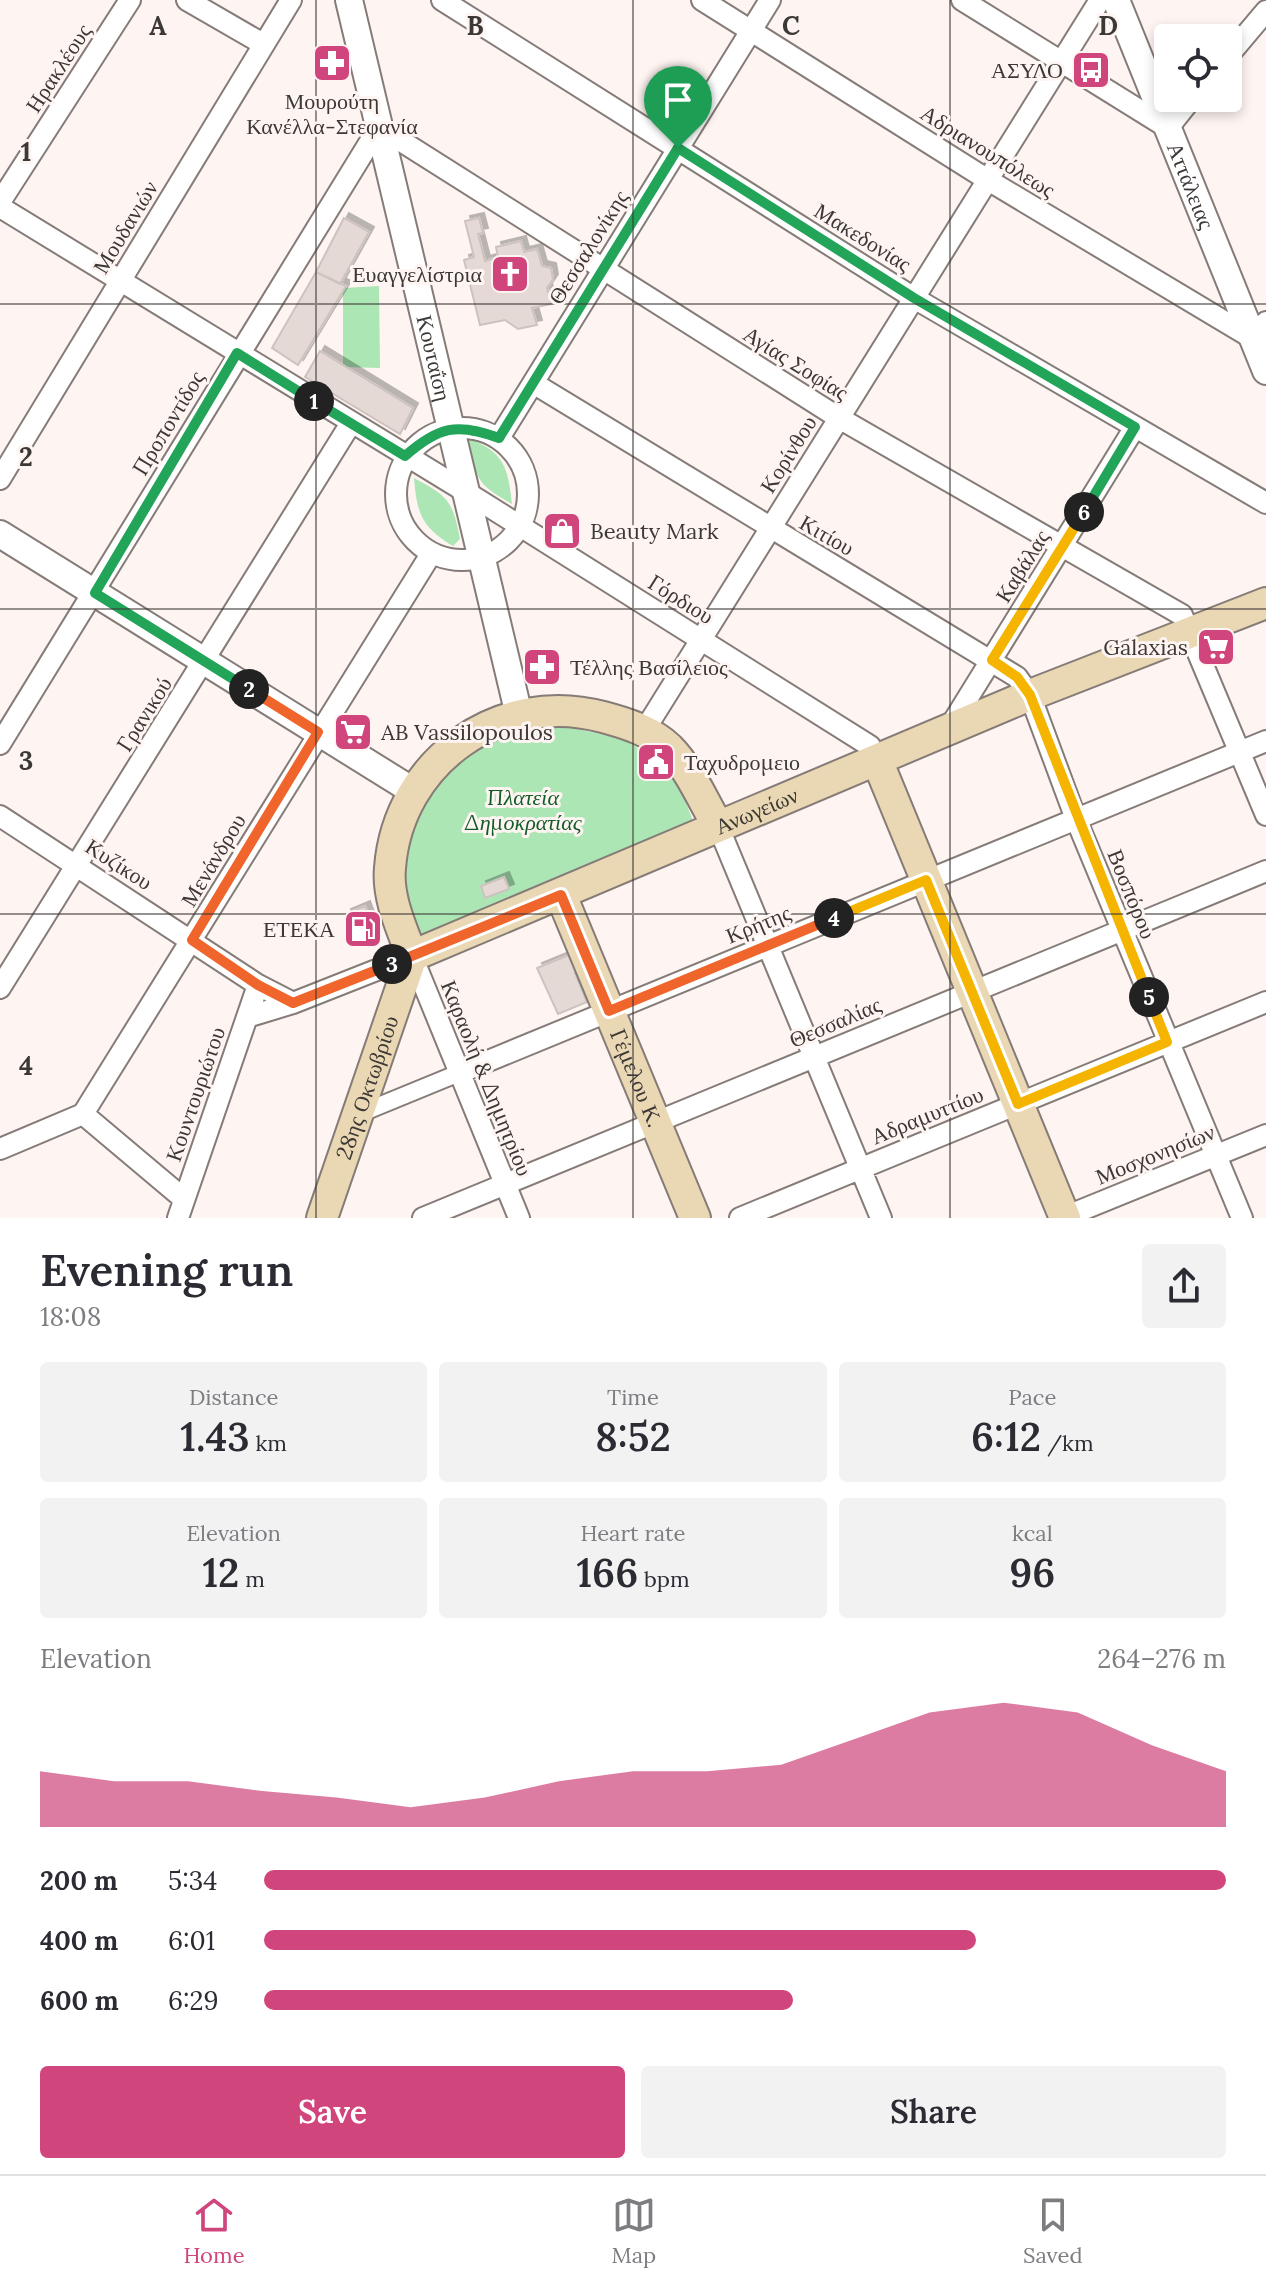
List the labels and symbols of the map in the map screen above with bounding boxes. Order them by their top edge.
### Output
text: A [149,9,167,42]
text: B [466,9,484,42]
text: C [782,9,800,42]
text: D [1098,9,1118,42]
street label: Ηρακλέους [19,18,97,118]
pharmacy icon: Μουρούτη Κανέλλα-Στεφανία [311,42,353,84]
bus stop icon: ΑΣΥΛΟ [1070,49,1112,91]
place label: ΑΣΥΛΟ [991,56,1063,84]
pin [644,66,712,148]
place label: Μουρούτη Κανέλλα-Στεφανία [246,87,418,140]
street label: Αδριανουπόλεως [916,98,1061,204]
text: 1 [21,135,31,168]
street label: Αττάλειας [1161,138,1221,233]
street label: Μουδανιών [86,175,164,279]
street label: Θεσσαλονίκης [542,185,634,309]
street label: Μακεδονίας [809,196,917,278]
church icon: Ευαγγελίστρια [489,253,531,295]
place label: Ευαγγελίστρια [352,260,482,288]
street label: Κουταΐση [410,312,458,404]
street label: Αγίας Σοφίας [738,320,854,406]
street label: Προποντίδος [126,365,210,480]
pin: 1 [294,381,334,421]
street label: Κορίνθου [753,410,823,498]
text: 2 [19,440,33,473]
pin: 6 [1064,492,1104,532]
street label: Κιτίου [795,508,859,562]
shop icon: Beauty Mark [541,510,583,552]
place label: Beauty Mark [590,517,719,545]
street label: Καβάλας [989,524,1055,607]
street label: Γόρδιου [643,568,719,630]
supermarket icon: Galaxias [1195,626,1237,668]
place label: Galaxias [1103,633,1188,661]
pharmacy icon: Τέλλης Βασίλειος [521,646,563,688]
place label: Τέλλης Βασίλειος [570,653,728,681]
pin: 2 [229,669,269,709]
street label: Γρανικού [110,671,178,757]
supermarket icon: AB Vassilopoulos [332,711,374,753]
place label: AB Vassilopoulos [380,718,553,746]
public building icon: Ταχυδρομειο [635,741,677,783]
text: 3 [19,744,33,777]
place label: Ταχυδρομειο [684,748,800,776]
street label: Ανωγείων [711,781,802,840]
park label: Πλατεία Δημοκρατίας [464,783,583,836]
street label: Μενάνδρου [174,808,252,912]
street label: Κυζίκου [80,832,158,896]
street label: Βοσπόρου [1101,845,1163,943]
street label: Κρήτης [721,898,795,950]
pin: 4 [814,898,854,938]
fuel station icon: ΕΤΕΚΑ [342,908,384,950]
place label: ΕΤΕΚΑ [263,915,335,943]
pin: 3 [372,944,412,984]
street label: Καραολή & Δημητρίου [435,976,539,1180]
pin: 5 [1129,977,1169,1017]
street label: Θεσσαλίας [785,990,885,1054]
street label: 28ης Οκτωβρίου [329,1012,405,1163]
street label: Κουντουριώτου [159,1023,231,1165]
street label: Γέμελου Κ. [604,1025,670,1131]
text: 4 [19,1049,33,1082]
street label: Αδραμυττίου [867,1080,987,1150]
street label: Μοσχονησίων [1091,1117,1219,1191]

